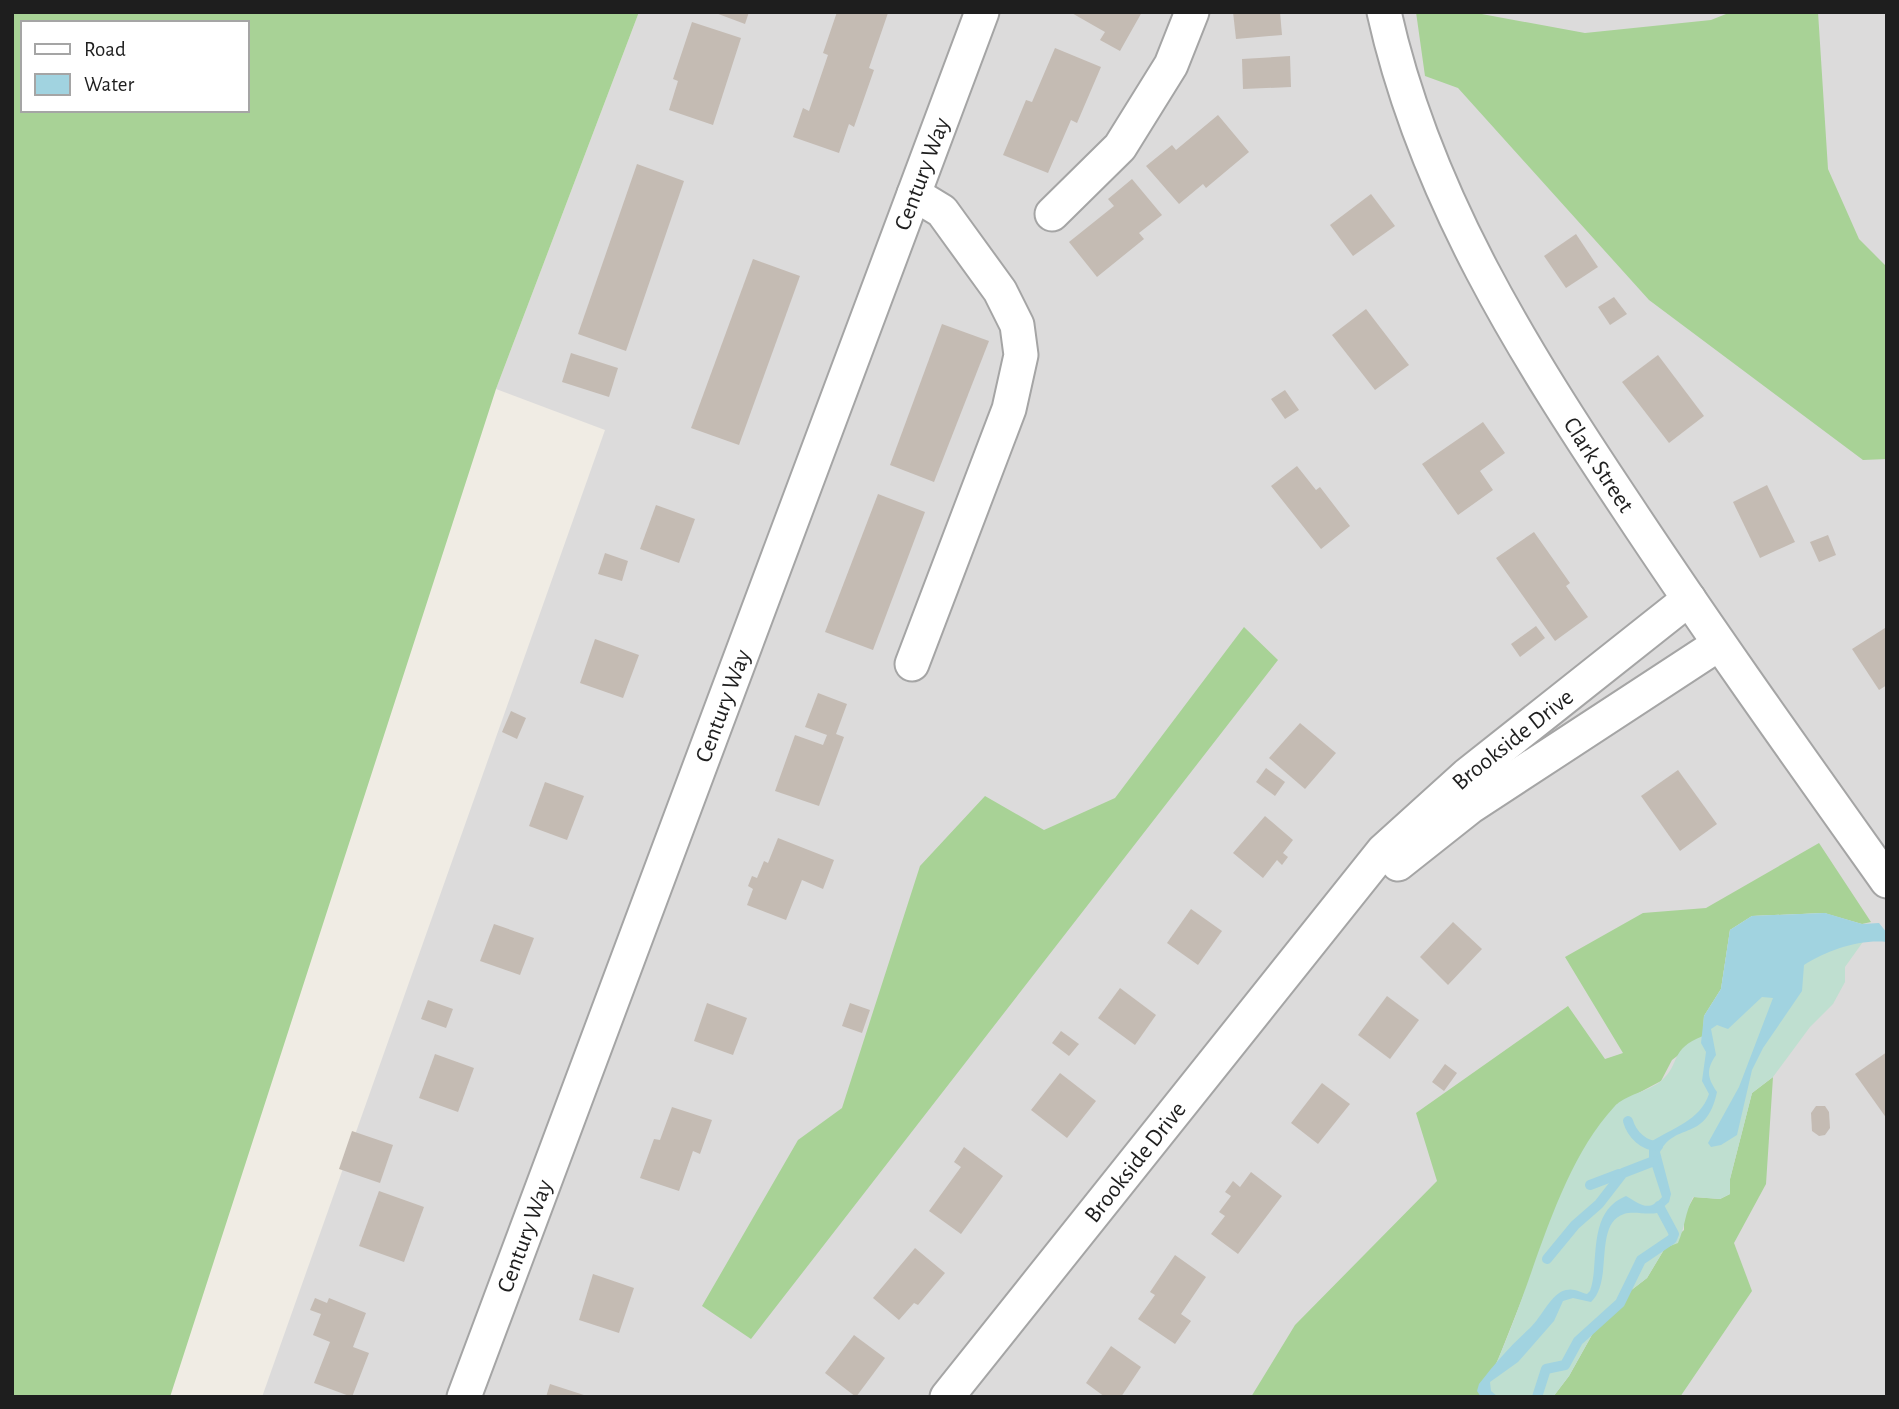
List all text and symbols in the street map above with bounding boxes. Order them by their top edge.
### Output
legend [21,21,248,112]
text: Road [84,39,126,60]
text: Water [84,74,134,95]
street label: Century Way [890,114,954,234]
street label: Clark Street [1558,413,1638,517]
street label: Century Way [691,646,755,766]
street label: Brookside Drive [1448,685,1578,795]
street label: Brookside Drive [1080,1097,1191,1227]
street label: Century Way [493,1177,557,1296]

